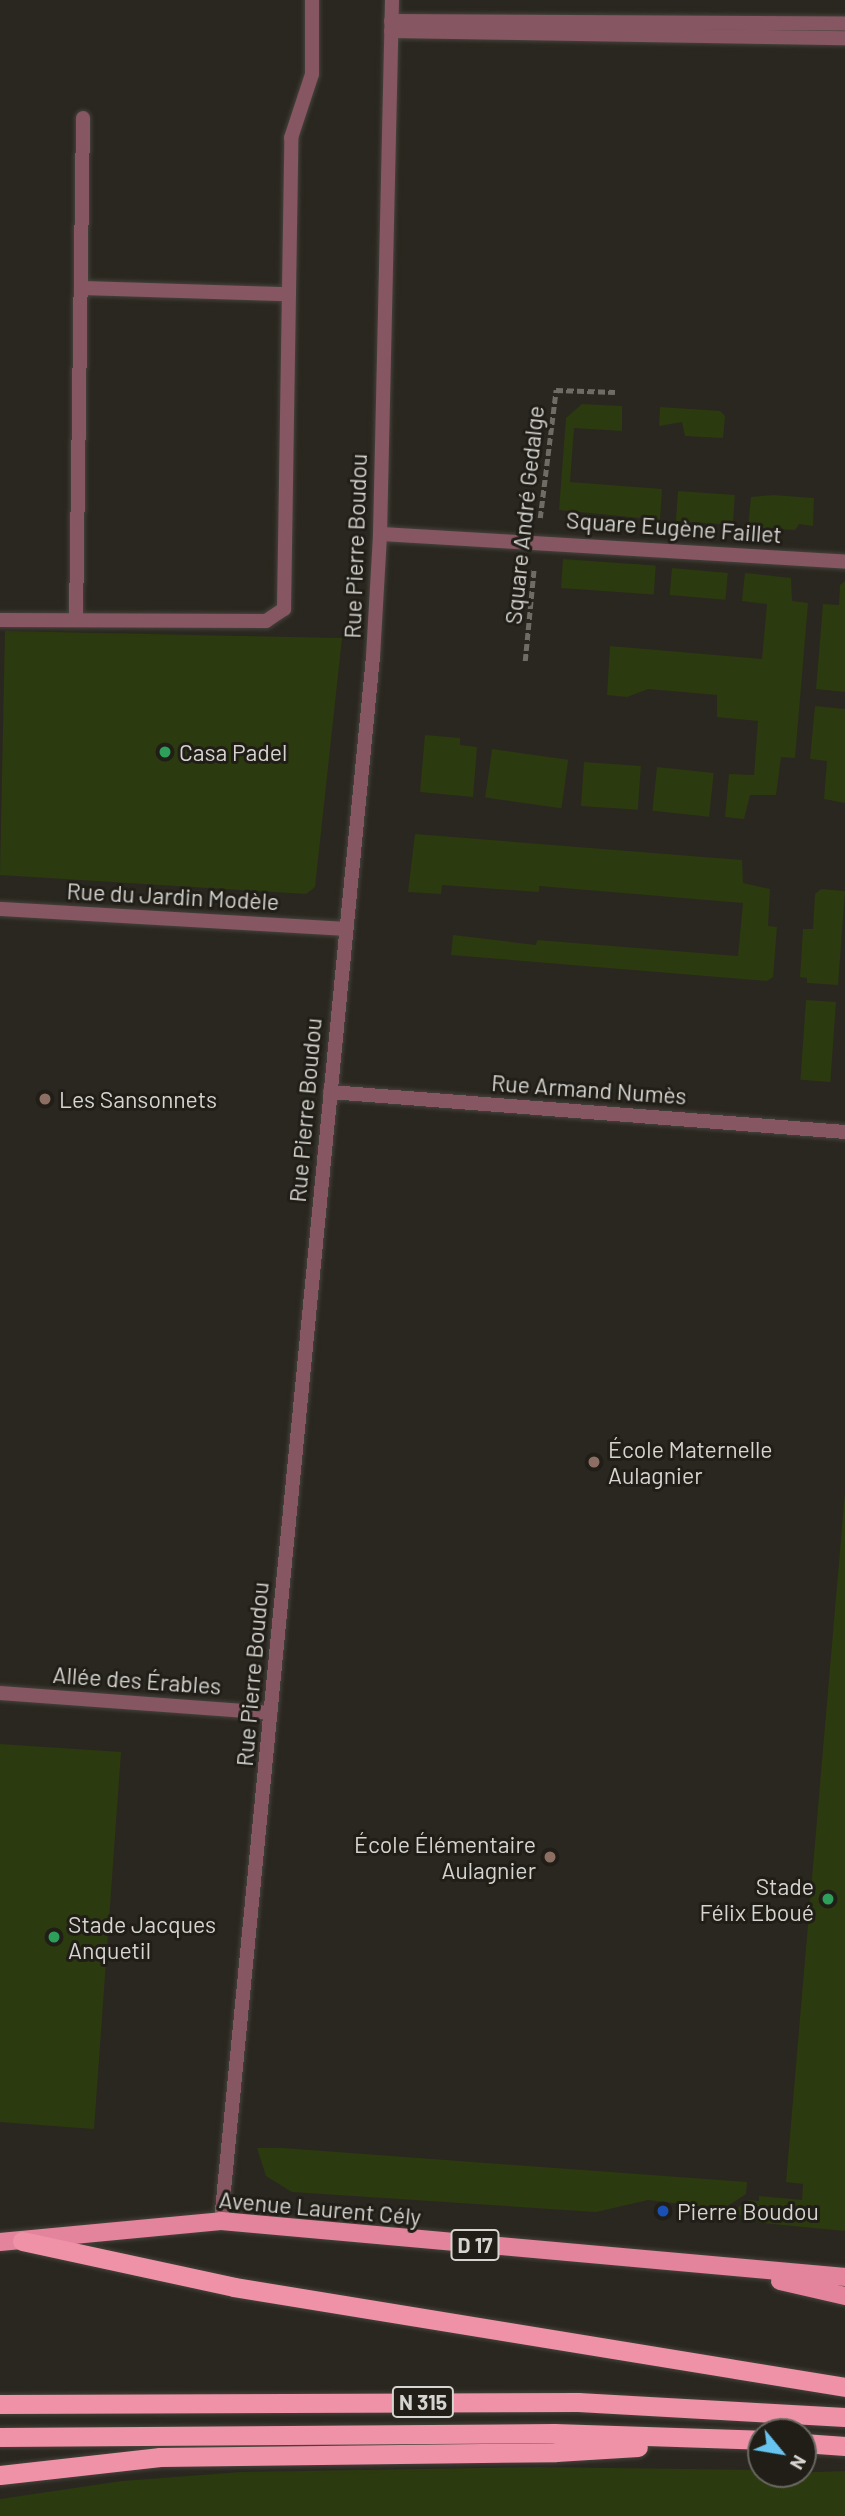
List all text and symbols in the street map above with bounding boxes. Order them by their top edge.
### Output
street label: Square André Gedalge [499,404,549,626]
street label: Rue Pierre Boudou [338,453,372,639]
street label: Square Eugène Faillet [565,506,783,548]
place label: Casa Padel [179,738,287,766]
marker: Casa Padel [157,744,173,760]
street label: Rue du Jardin Modèle [66,877,280,915]
street label: Rue Pierre Boudou [283,1017,327,1203]
street label: Rue Armand Numès [490,1068,688,1110]
place label: Les Sansonnets [59,1085,217,1113]
marker: Les Sansonnets [37,1091,53,1107]
place label: École Maternelle Aulagnier [608,1435,773,1489]
marker: École Maternelle Aulagnier [586,1454,602,1470]
street label: Rue Pierre Boudou [230,1581,274,1767]
street label: Allée des Érables [52,1660,222,1700]
place label: École Élémentaire Aulagnier [354,1830,536,1884]
marker: École Élémentaire Aulagnier [542,1849,558,1865]
place label: Stade Félix Eboué [699,1872,814,1926]
marker: Stade Félix Eboué [820,1891,836,1907]
place label: Stade Jacques Anquetil [68,1910,216,1964]
marker: Stade Jacques Anquetil [46,1929,62,1945]
street label: Avenue Laurent Cély [218,2185,422,2231]
place label: Pierre Boudou [677,2197,819,2225]
marker: Pierre Boudou [655,2203,671,2219]
road number: D 17 [449,2228,501,2262]
road number: N 315 [392,2384,454,2420]
north arrow [747,2418,817,2488]
text: N [786,2452,812,2474]

